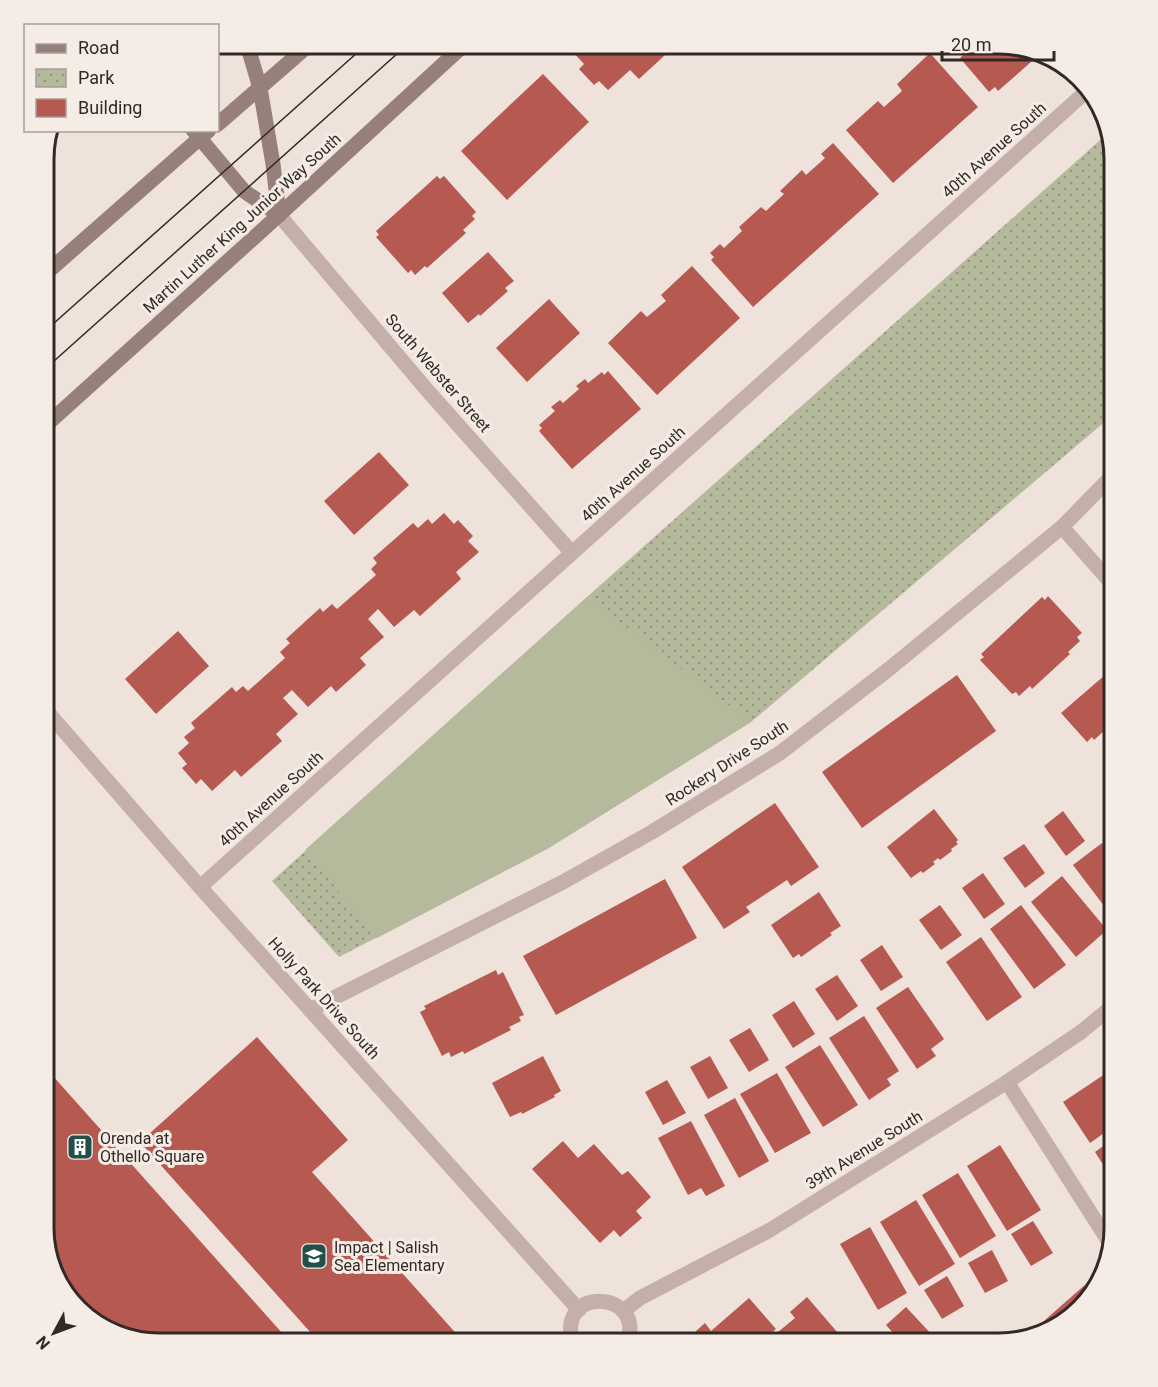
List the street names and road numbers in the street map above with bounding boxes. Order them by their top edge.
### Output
street label: 40th Avenue South [938,98,1050,202]
street label: Martin Luther King Junior Way South [139,129,345,317]
street label: South Webster Street [381,310,495,436]
street label: 40th Avenue South [577,422,689,526]
street label: Rockery Drive South [662,716,792,810]
street label: 40th Avenue South [215,747,327,851]
street label: Holly Park Drive South [264,933,384,1063]
street label: 39th Avenue South [802,1106,926,1194]

